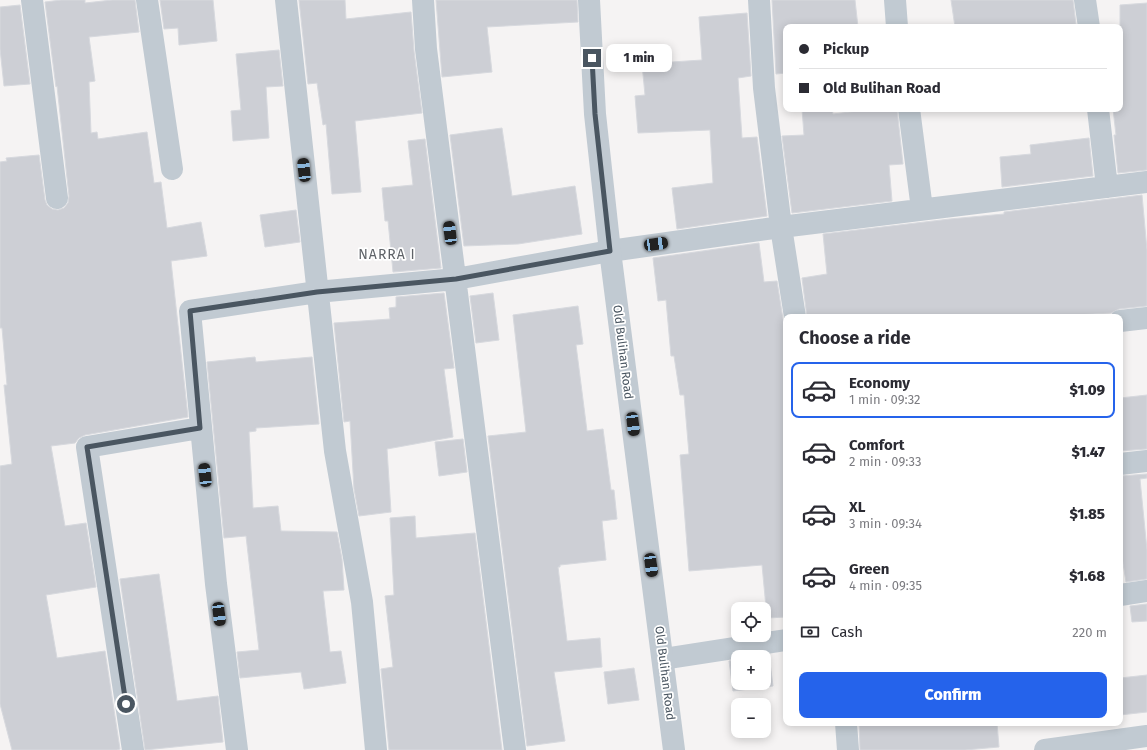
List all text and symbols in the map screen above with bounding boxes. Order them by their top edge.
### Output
text: Pickup [823,40,869,58]
callout: 1 min [606,44,672,72]
route end [583,49,601,67]
text: 1 min [623,50,655,65]
text: Old Bulihan Road [823,79,941,97]
car [297,157,311,183]
car [443,220,457,246]
car [643,236,669,252]
district label: NARRA I [358,246,416,263]
street label: Old Bulihan Road [610,304,636,400]
text: Choose a ride [799,327,911,349]
icon: car [801,372,837,408]
text: Economy [849,374,910,392]
text: $1.09 [1069,381,1105,399]
text: 1 min · 09:32 [849,392,921,407]
car [626,411,640,437]
icon: car [801,434,837,470]
text: Comfort [849,436,905,454]
text: $1.47 [1072,443,1105,461]
text: 2 min · 09:33 [849,454,921,469]
car [198,462,212,488]
icon: car [801,496,837,532]
text: XL [849,498,865,516]
text: $1.85 [1070,505,1105,523]
text: 3 min · 09:34 [849,516,922,531]
car [643,552,659,578]
icon: car [801,558,837,594]
text: Green [849,560,889,578]
text: $1.68 [1069,567,1105,585]
text: 4 min · 09:35 [849,578,922,593]
car [212,601,226,627]
map controls [731,602,771,738]
button: locate [731,602,771,642]
icon: cash [799,621,821,643]
text: Cash [831,623,863,641]
street label: Old Bulihan Road [652,625,678,721]
text: 220 m [1072,625,1107,640]
button: + [731,650,771,690]
button: Confirm [799,672,1107,718]
route start [117,695,135,713]
button: − [731,698,771,738]

